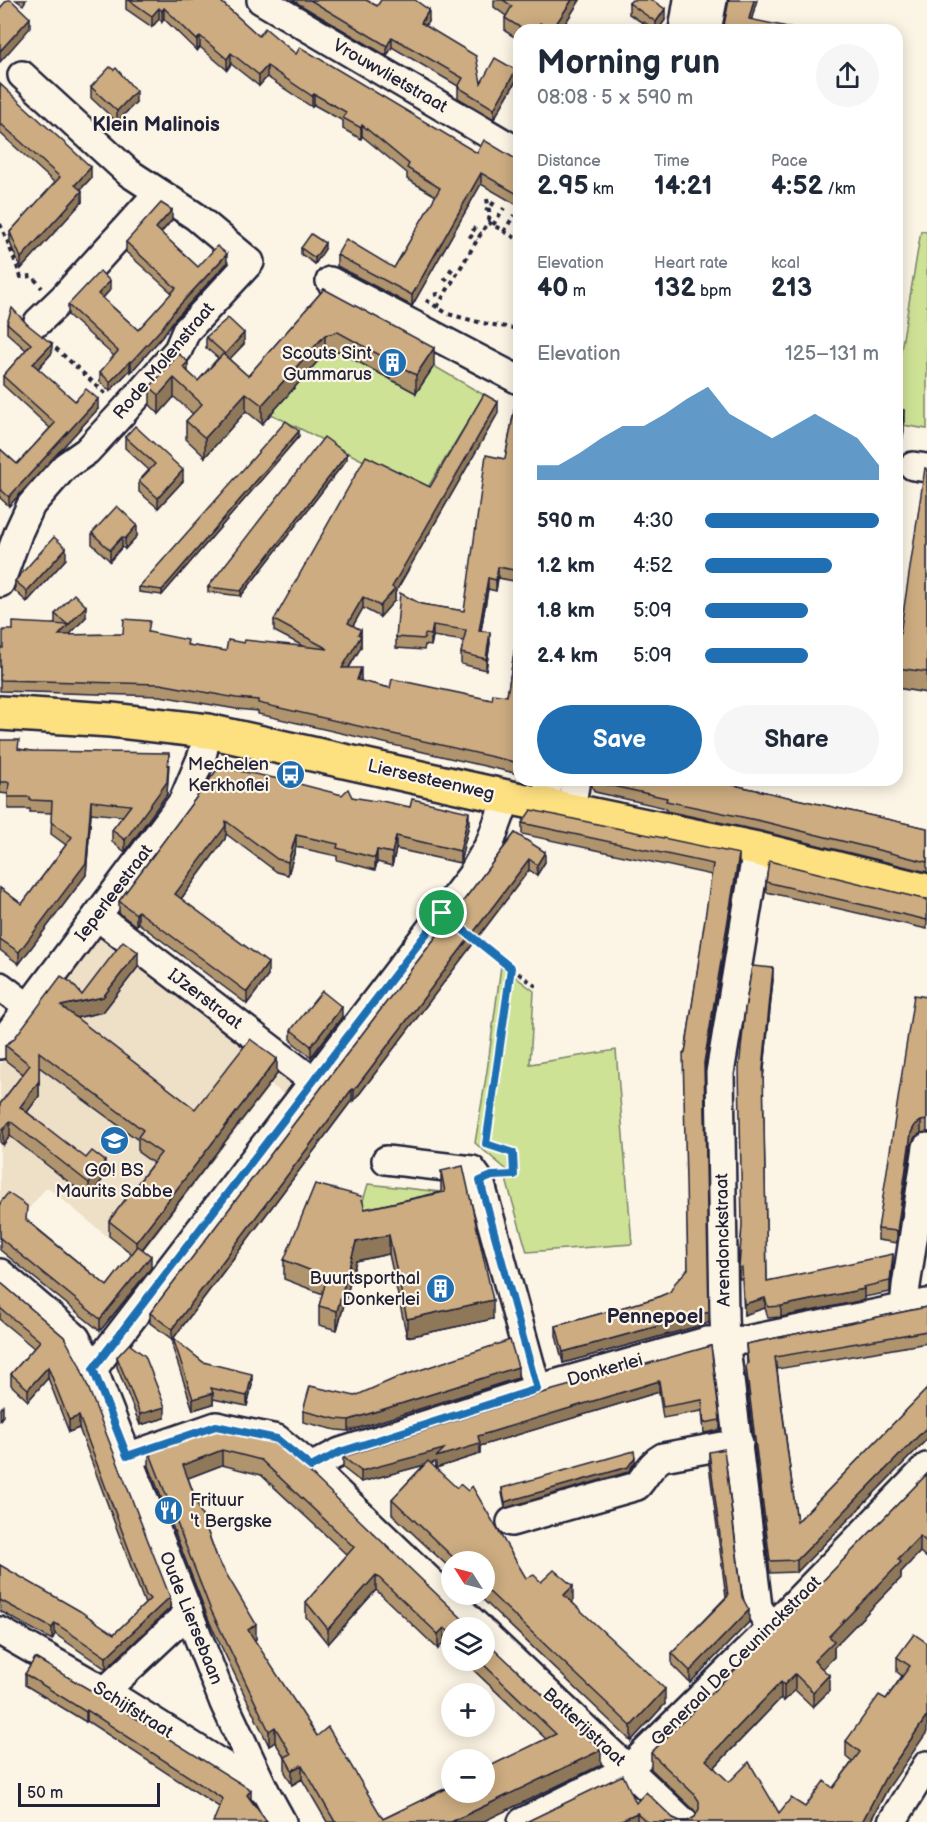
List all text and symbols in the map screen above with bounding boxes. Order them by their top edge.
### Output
street label: Vrouwvlietstraat [329,35,451,118]
text: Morning run [537,43,720,83]
button: share [816,44,879,107]
text: 08:08 · 5 × 590 m [537,86,693,110]
district label: Klein Malinois [92,113,220,137]
text: Distance [537,152,601,171]
text: Time [654,152,689,171]
text: Pace [771,152,807,171]
text: 2.95 [537,171,589,202]
text: 14:21 [654,171,712,202]
text: 4:52 [771,171,823,202]
text: km [589,180,614,199]
text: /km [823,180,856,199]
text: Elevation [537,254,604,273]
text: Heart rate [654,254,728,273]
text: kcal [771,254,800,273]
text: 40 [537,273,569,304]
text: 132 [654,273,696,304]
text: 213 [771,273,812,304]
text: m [569,282,586,301]
text: bpm [696,282,732,301]
street label: Rode Molenstraat [109,298,219,424]
text: Elevation [537,342,620,366]
text: 125–131 m [785,342,879,366]
place label: Scouts Sint Gummarus [282,343,372,385]
building icon: Scouts Sint Gummarus [377,347,409,379]
text: 590 m [537,509,595,533]
text: 4:30 [633,509,673,533]
text: 1.2 km [537,554,595,578]
text: 4:52 [633,554,673,578]
text: 1.8 km [537,599,595,623]
text: 5:09 [633,599,672,623]
text: 2.4 km [537,644,598,668]
text: 5:09 [633,644,672,668]
button: Save [537,705,702,774]
button: Share [714,705,879,774]
place label: Mechelen Kerkhoflei [188,754,269,796]
street label: Liersesteenweg [366,755,496,805]
bus stop icon: Mechelen Kerkhoflei [274,758,306,790]
street label: Ieperleestraat [71,840,157,945]
pin [416,887,467,938]
icon: arrive [425,896,458,929]
street label: IJzerstraat [164,964,247,1034]
school or university icon: GO! BS Maurits Sabbe [98,1125,130,1157]
place label: GO! BS Maurits Sabbe [55,1160,173,1202]
street label: Arendonckstraat [711,1173,735,1307]
place label: Buurtsporthal Donkerlei [310,1268,420,1310]
building icon: Buurtsporthal Donkerlei [425,1272,457,1304]
district label: Pennepoel [607,1305,703,1329]
street label: Donkerlei [565,1349,645,1391]
place label: Frituur 't Bergske [190,1490,272,1532]
restaurant icon: Frituur 't Bergske [153,1494,185,1526]
street label: Oude Liersebaan [155,1548,227,1688]
north arrow [441,1551,495,1605]
map controls [441,1551,495,1803]
street label: Generaal De Ceuninckstraat [647,1571,826,1750]
button: layers [441,1617,495,1671]
street label: Schijfstraat [89,1677,177,1743]
button: + [441,1683,495,1737]
street label: Batterijstraat [538,1683,630,1771]
button: − [441,1749,495,1803]
scale bar [18,1780,160,1808]
text: 50 m [27,1784,63,1803]

